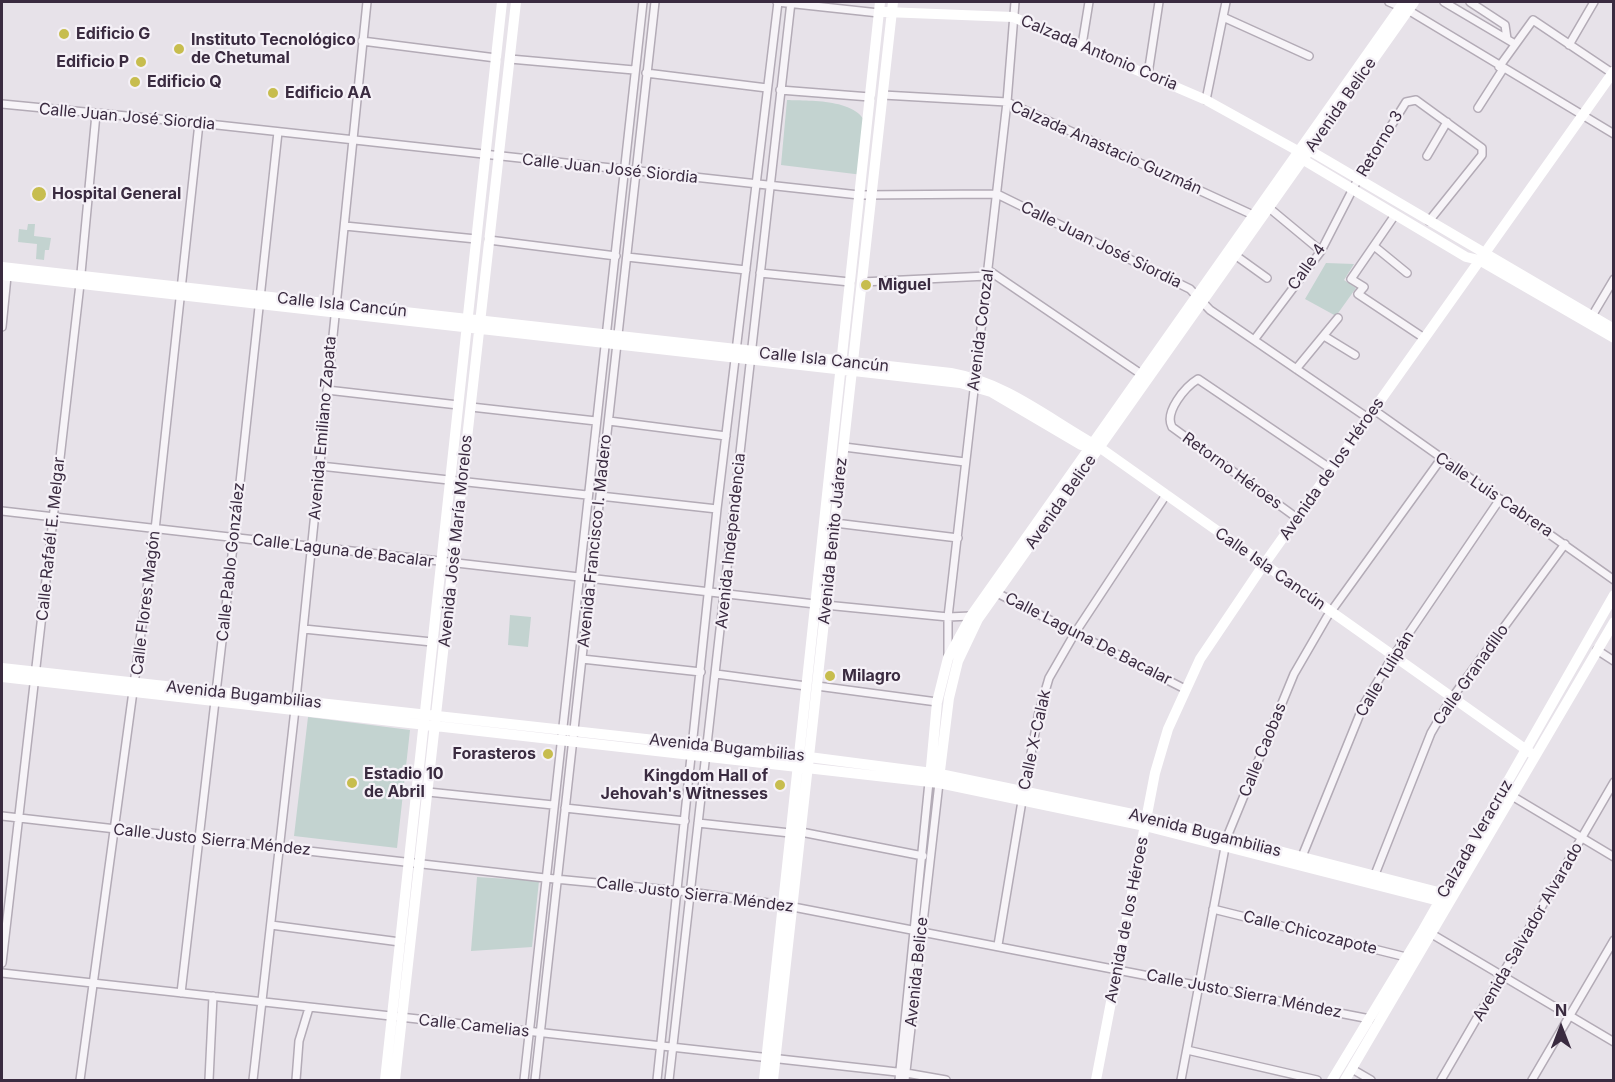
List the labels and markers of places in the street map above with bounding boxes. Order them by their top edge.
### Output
place label: Edificio G [76,24,150,44]
marker: Edificio G [57,27,71,41]
place label: Instituto Tecnológico de Chetumal [191,30,356,68]
marker: Instituto Tecnológico de Chetumal [172,42,186,56]
place label: Edificio P [56,52,129,72]
marker: Edificio P [134,55,148,69]
place label: Edificio Q [147,72,222,92]
marker: Edificio Q [128,75,142,89]
place label: Edificio AA [285,83,371,103]
marker: Edificio AA [266,86,280,100]
place label: Hospital General [52,184,181,204]
marker: Hospital General [30,185,48,203]
place label: Miguel [878,275,931,295]
marker: Miguel [859,278,873,292]
place label: Milagro [842,666,901,686]
marker: Milagro [823,669,837,683]
place label: Forasteros [453,744,536,764]
marker: Forasteros [541,747,555,761]
place label: Estadio 10 de Abril [364,764,444,802]
place label: Kingdom Hall of Jehovah's Witnesses [601,766,768,804]
marker: Estadio 10 de Abril [345,776,359,790]
marker: Kingdom Hall of Jehovah's Witnesses [773,778,787,792]

